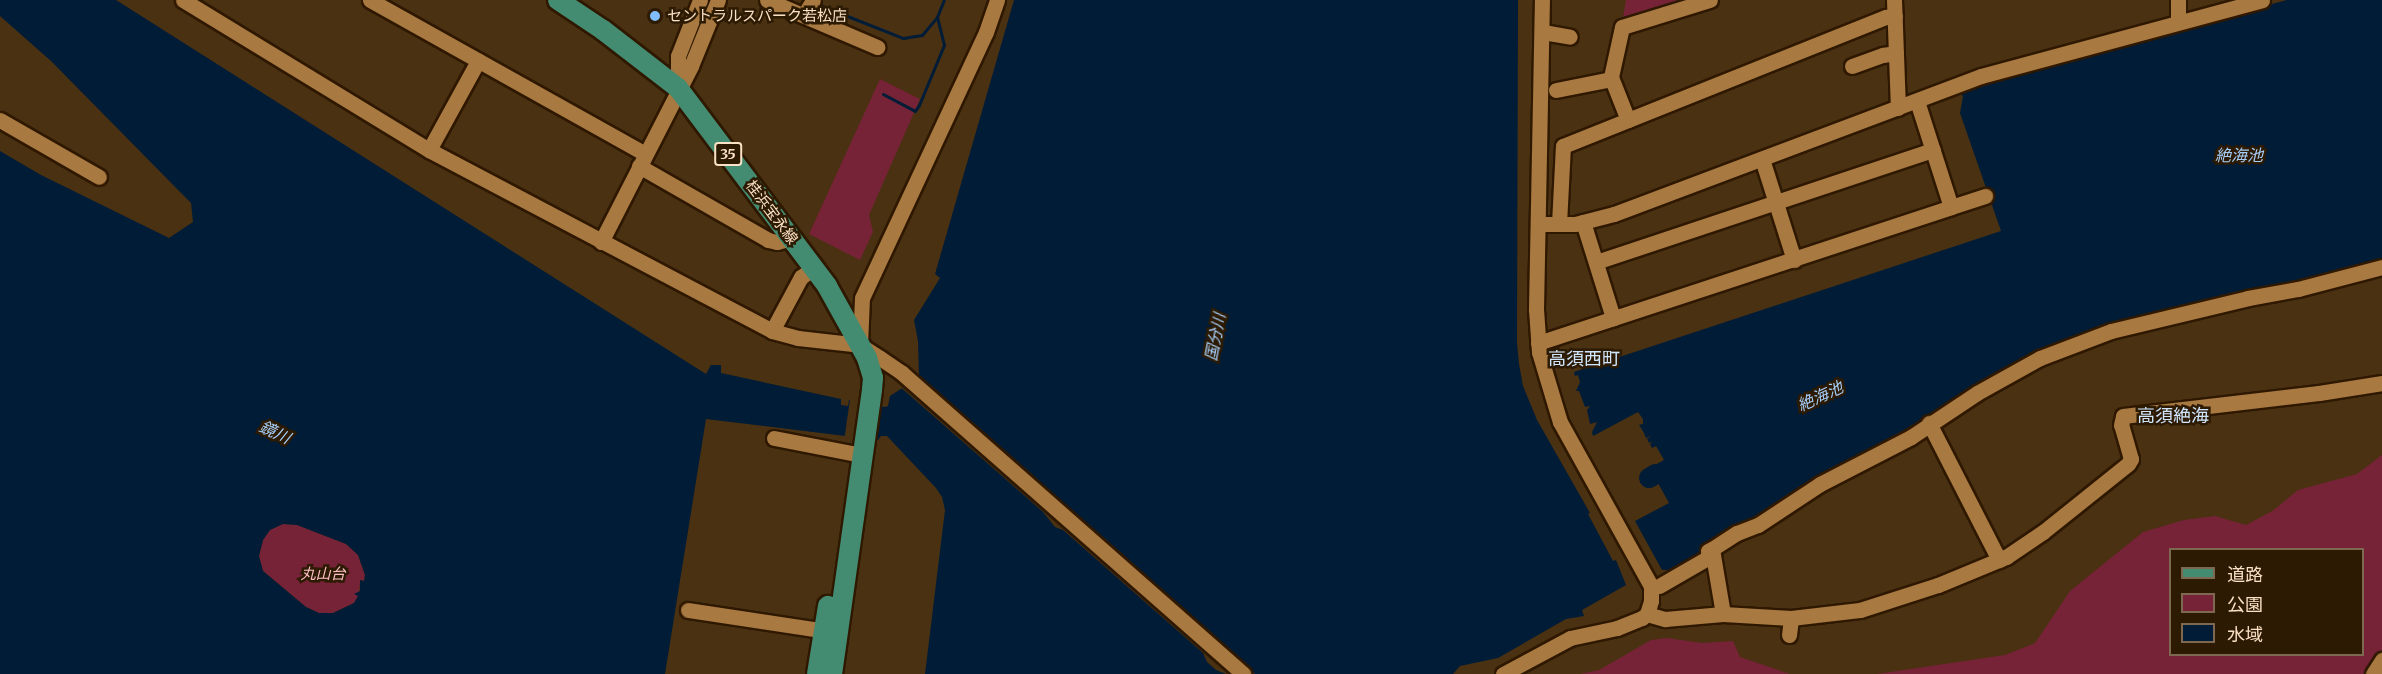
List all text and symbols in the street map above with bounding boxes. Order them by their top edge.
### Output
place label: セントラルスパーク若松店 [667,7,847,25]
marker: セントラルスパーク若松店 [648,9,662,23]
road number: 35 [713,143,743,165]
water label: 絶海池 [2215,145,2263,165]
street label: 桂浜宝永線 [742,177,802,247]
water label: 国分川 [1201,312,1229,362]
district label: 高須西町 [1548,348,1620,370]
water label: 絶海池 [1794,377,1846,415]
district label: 高須絶海 [2137,405,2209,427]
water label: 鏡川 [256,417,294,447]
legend [2169,548,2364,656]
text: 道路 [2227,563,2263,586]
park label: 丸山台 [301,565,345,583]
text: 公園 [2227,593,2263,616]
text: 水域 [2227,623,2263,646]

